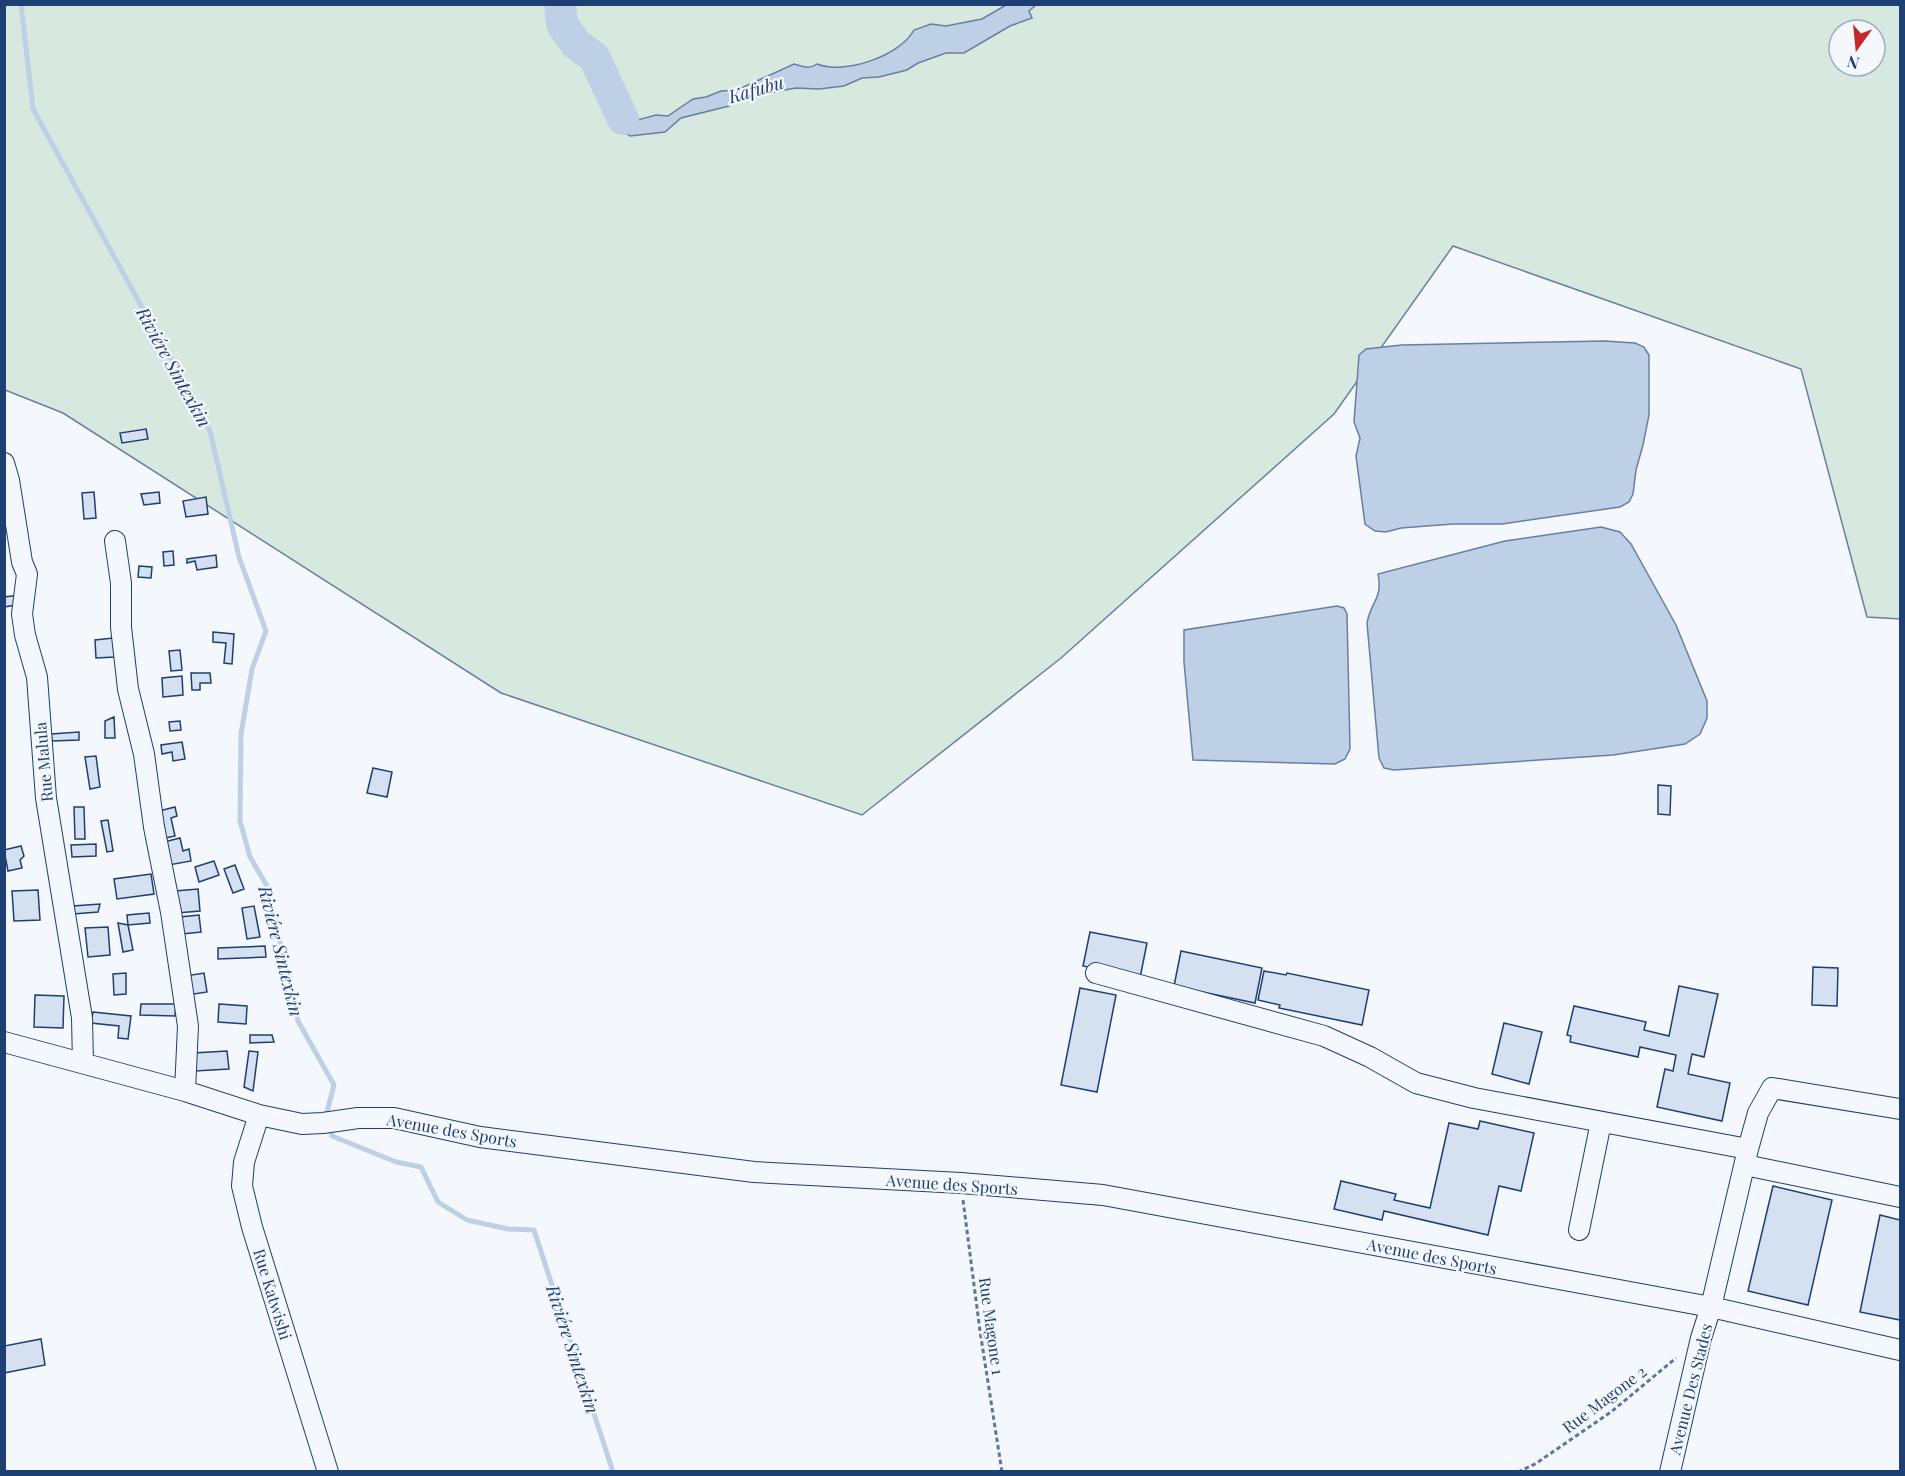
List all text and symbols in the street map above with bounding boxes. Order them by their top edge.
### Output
north arrow [1827,18,1887,78]
text: N [1844,51,1861,75]
water label: Kafubu [725,70,786,109]
water label: Riviére Sintexkin [131,302,217,431]
street label: Rue Malula [29,721,57,803]
water label: Riviére Sintexkin [253,882,309,1019]
street label: Avenue des Sports [384,1108,519,1152]
street label: Avenue des Sports [884,1169,1019,1199]
street label: Avenue des Sports [1364,1233,1499,1279]
street label: Rue Katwishi [249,1246,297,1342]
street label: Rue Magone 1 [975,1276,1009,1376]
water label: Riviére Sintexkin [541,1281,605,1416]
street label: Avenue Des Stades [1663,1321,1716,1458]
street label: Rue Magone 2 [1558,1361,1650,1437]

